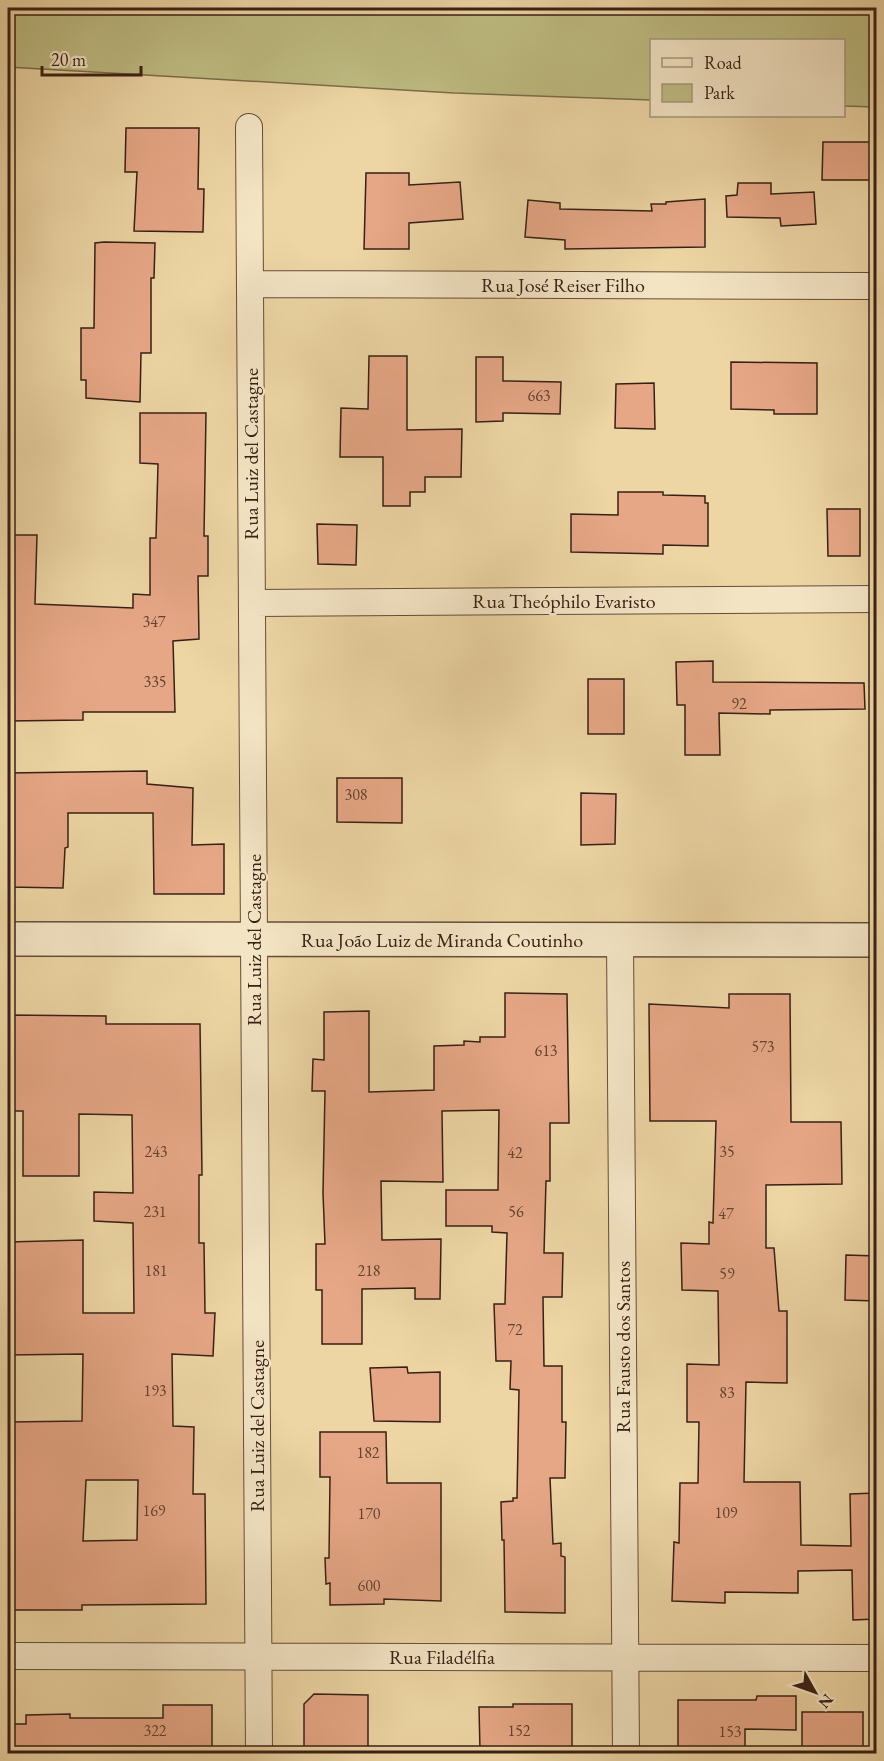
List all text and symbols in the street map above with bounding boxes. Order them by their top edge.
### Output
scale bar [42,39,141,77]
legend [650,39,845,117]
text: 20 m [51,48,86,71]
text: Road [704,51,743,74]
text: Park [704,81,735,104]
street label: Rua José Reiser Filho [481,272,645,298]
street label: Rua Luiz del Castagne [238,368,264,540]
house number: 663 [527,385,551,406]
street label: Rua Theóphilo Evaristo [472,588,656,614]
house number: 347 [142,611,166,632]
house number: 335 [143,671,167,692]
house number: 92 [731,693,747,714]
house number: 308 [344,784,368,805]
street label: Rua Luiz del Castagne [241,854,267,1026]
street label: Rua João Luiz de Miranda Coutinho [301,927,583,953]
house number: 573 [751,1036,775,1057]
house number: 613 [534,1040,558,1061]
house number: 243 [144,1141,168,1162]
house number: 35 [719,1141,735,1162]
house number: 42 [507,1142,523,1163]
house number: 231 [143,1201,167,1222]
house number: 56 [508,1201,524,1222]
house number: 47 [718,1203,734,1224]
house number: 181 [144,1260,168,1281]
house number: 218 [357,1260,381,1281]
street label: Rua Fausto dos Santos [610,1261,636,1433]
house number: 59 [719,1263,735,1284]
house number: 72 [507,1319,523,1340]
street label: Rua Luiz del Castagne [244,1340,270,1512]
house number: 193 [143,1380,167,1401]
house number: 83 [719,1382,735,1403]
house number: 182 [356,1442,380,1463]
house number: 169 [142,1500,166,1521]
house number: 109 [714,1502,738,1523]
house number: 170 [357,1503,381,1524]
house number: 600 [357,1575,381,1596]
street label: Rua Filadélfia [389,1644,495,1670]
north arrow [785,1662,845,1722]
text: N [814,1690,838,1713]
house number: 322 [143,1720,167,1741]
house number: 152 [507,1720,531,1741]
house number: 153 [718,1721,742,1742]

